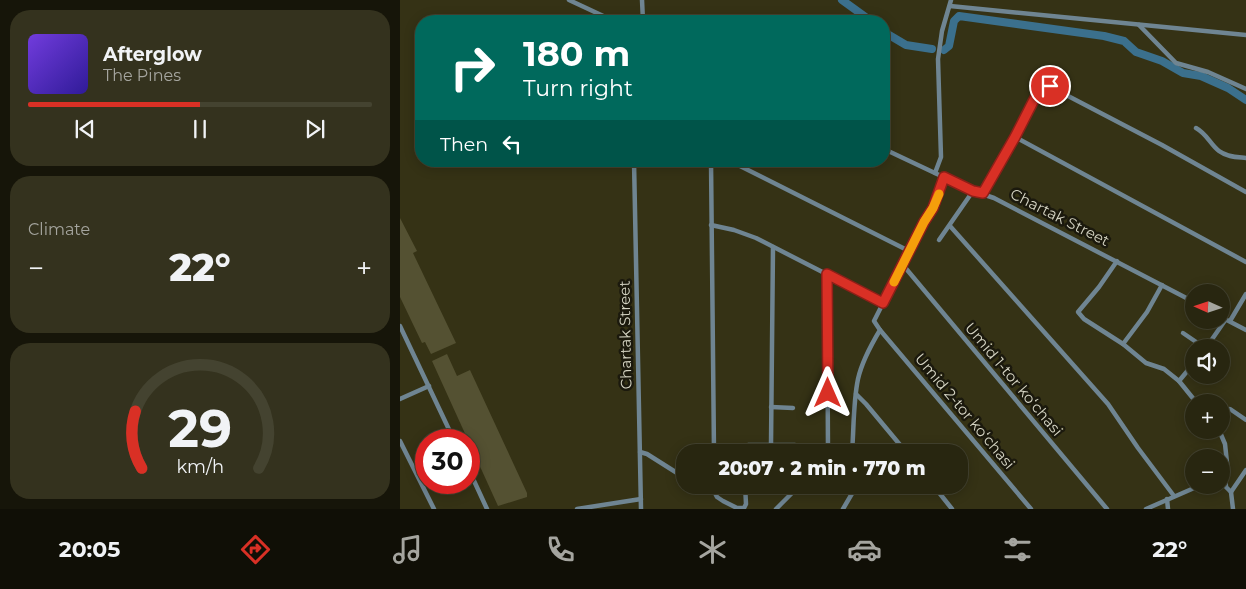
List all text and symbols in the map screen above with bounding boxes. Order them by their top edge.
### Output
text: 180 m [523,32,630,75]
icon: right [440,35,505,100]
text: Afterglow [103,43,202,66]
pin [1029,65,1071,107]
text: The Pines [103,66,181,85]
icon: arrive [1036,72,1064,100]
text: Turn right [523,75,633,102]
icon: previous [71,115,99,143]
icon: pause [186,115,214,143]
icon: next [301,115,329,143]
icon: left [498,130,526,158]
text: Then [440,133,488,156]
street label: Chartak Street [1007,184,1113,250]
text: Climate [28,220,90,239]
text: 22° [169,244,231,291]
text: − [28,251,44,285]
text: + [356,251,372,285]
street label: Chartak Street [615,280,635,390]
north arrow [1185,284,1230,329]
map controls [1185,284,1230,494]
street label: Umid 1-tor koʻchasi [961,318,1067,440]
button: sound [1185,339,1230,384]
street label: Umid 2-tor koʻchasi [911,349,1019,473]
position arrow [801,366,853,418]
button: + [1185,394,1230,439]
text: 29 [168,397,232,460]
speed limit sign: 30 [415,429,480,494]
button: − [1185,449,1230,494]
text: km/h [176,456,224,477]
text: 20:07 · 2 min · 770 m [718,457,926,480]
icon: directions [238,532,273,567]
icon: music [390,532,425,567]
icon: phone [543,532,578,567]
icon: climate [695,532,730,567]
icon: car [847,532,882,567]
icon: filters [1000,532,1035,567]
text: 20:05 [59,536,120,563]
text: 22° [1152,536,1187,563]

